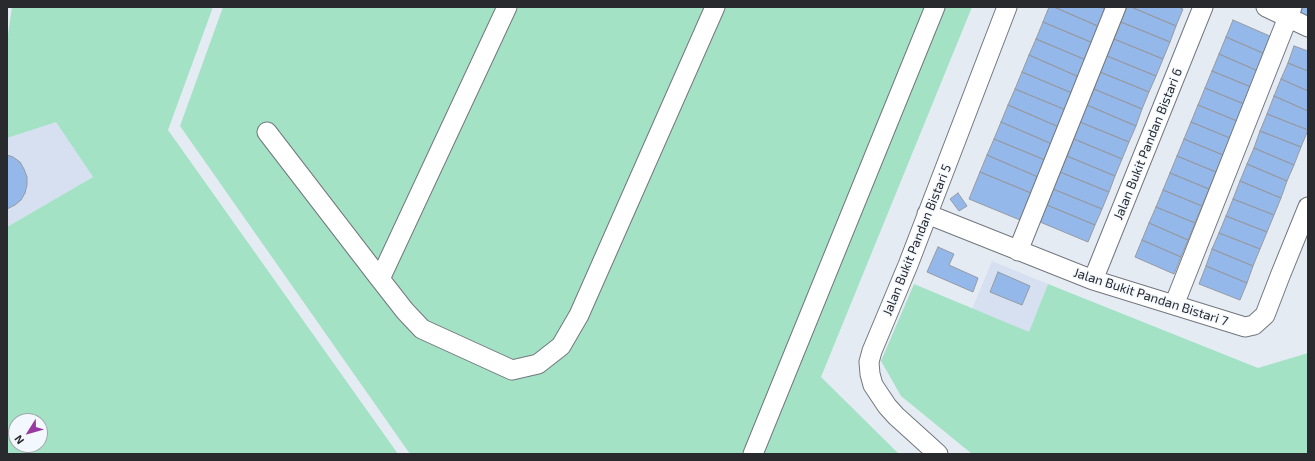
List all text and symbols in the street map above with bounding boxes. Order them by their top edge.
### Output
street label: Jalan Bukit Pandan Bistari 6 [1110,66,1186,222]
street label: Jalan Bukit Pandan Bistari 5 [879,162,955,318]
street label: Jalan Bukit Pandan Bistari 7 [1072,265,1230,329]
north arrow [8,413,48,453]
text: N [11,433,26,447]

